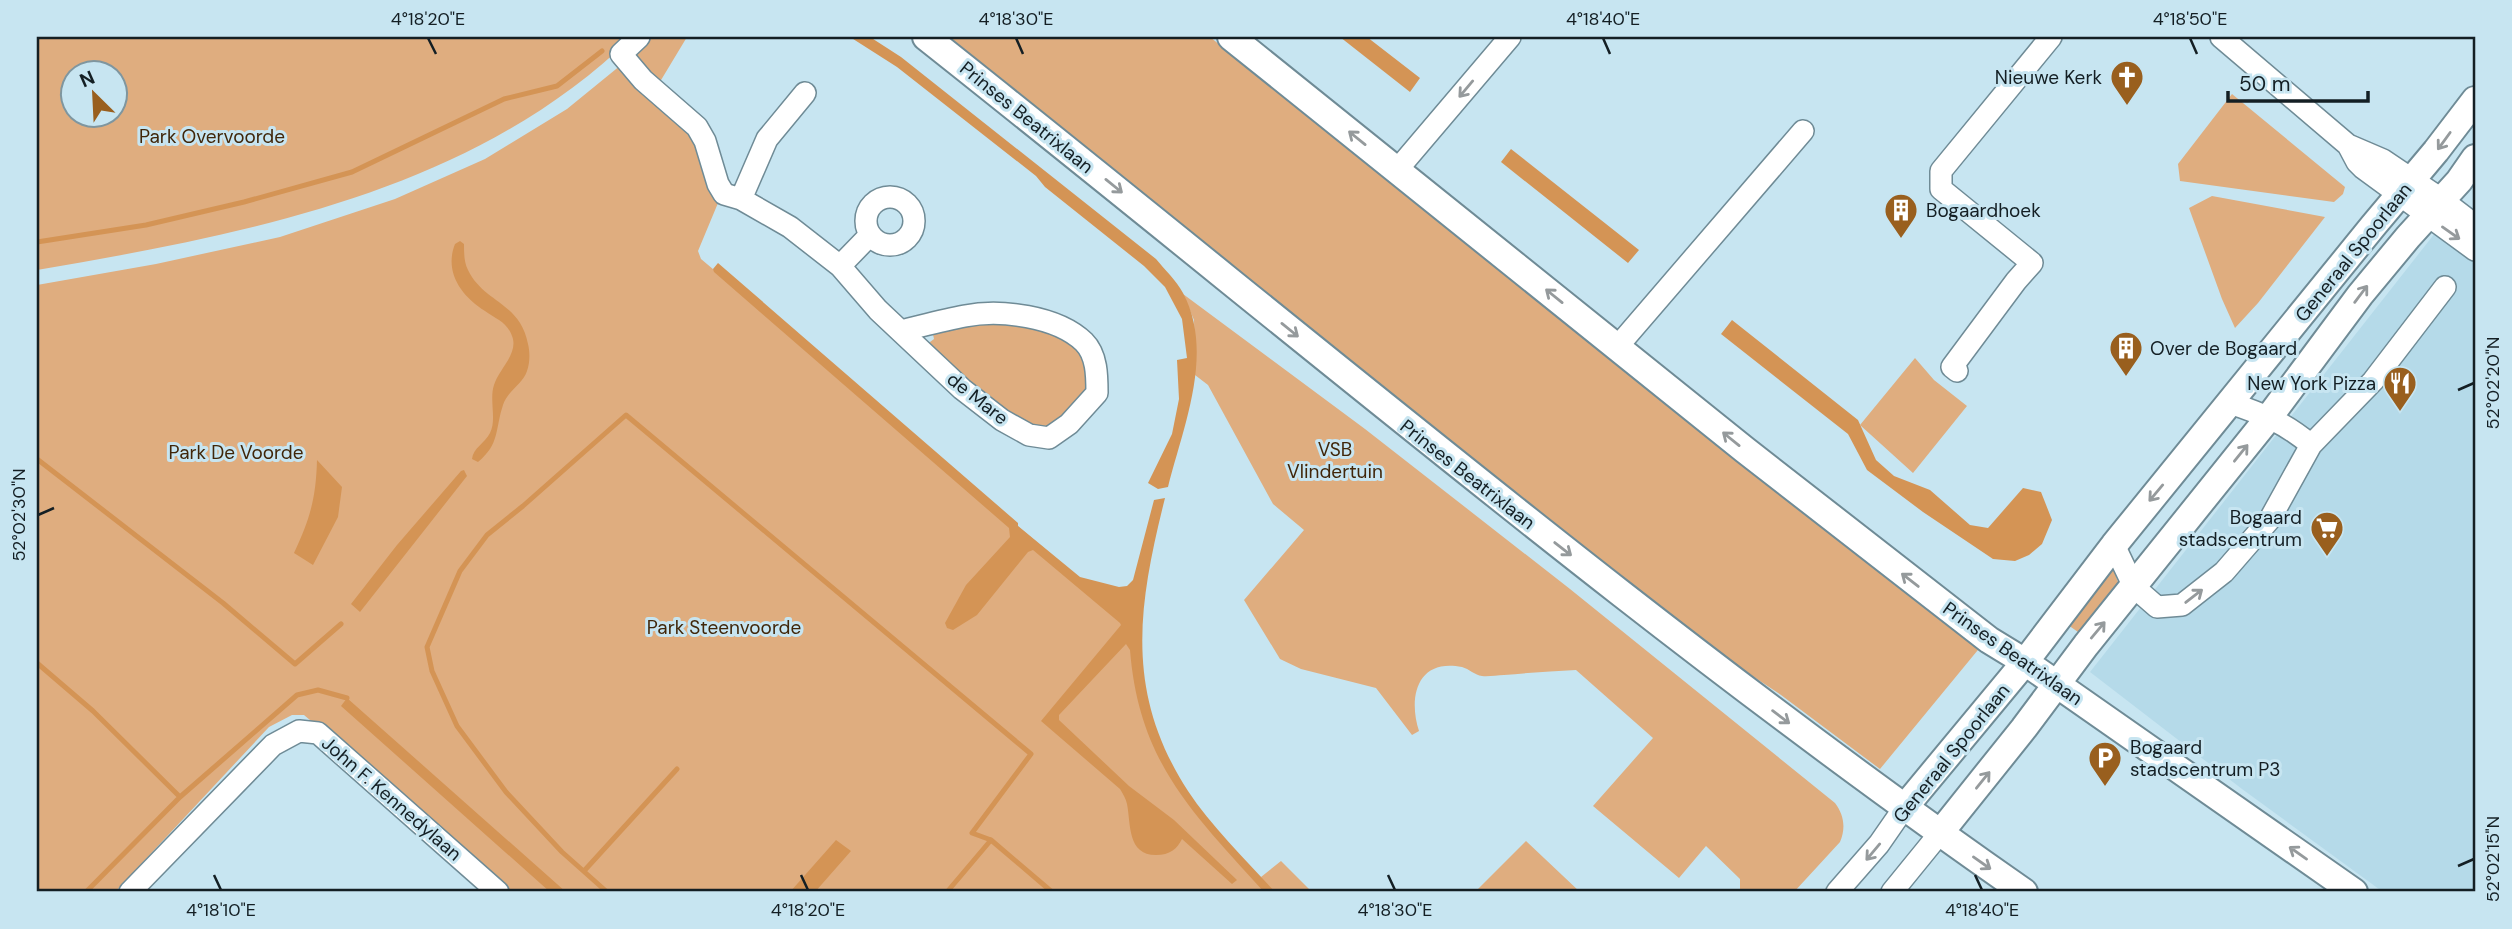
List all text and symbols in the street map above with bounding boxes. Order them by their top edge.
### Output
text: 4°18'20"E [391,7,465,31]
text: 4°18'30"E [979,7,1053,31]
text: 4°18'40"E [1566,7,1640,31]
text: 4°18'50"E [2153,7,2227,31]
street label: Prinses Beatrixlaan [955,56,1099,179]
church icon: Nieuwe Kerk [2108,58,2146,107]
north arrow [60,60,130,130]
scale bar [2228,60,2368,104]
text: N [76,65,99,93]
place label: Nieuwe Kerk [1995,65,2102,90]
text: 50 m [2239,70,2290,98]
one-way arrow [1458,79,1474,97]
park label: Park Overvoorde [139,124,285,149]
one-way arrow [1349,131,1367,146]
one-way arrow [2437,131,2451,150]
street label: Generaal Spoorlaan [2289,178,2417,327]
one-way arrow [1104,179,1122,194]
building icon: Bogaardhoek [1882,191,1920,240]
place label: Bogaardhoek [1926,198,2041,223]
one-way arrow [2441,226,2460,240]
one-way arrow [2353,285,2368,304]
one-way arrow [1546,288,1564,303]
one-way arrow [1281,322,1299,338]
building icon: Over de Bogaard [2107,329,2145,378]
place label: Over de Bogaard [2150,336,2297,361]
text: 52°02'20"N [2481,337,2505,429]
restaurant icon: New York Pizza [2381,364,2419,413]
street label: de Mare [942,367,1014,430]
place label: New York Pizza [2247,371,2376,396]
street label: Prinses Beatrixlaan [1395,414,1540,535]
one-way arrow [1722,431,1740,447]
park label: VSB Vlindertuin [1287,437,1383,484]
park label: Park De Voorde [169,440,303,465]
one-way arrow [2233,444,2248,462]
text: 52°02'30"N [7,468,31,562]
one-way arrow [2149,484,2164,502]
place label: Bogaard stadscentrum [2179,505,2302,552]
supermarket icon: Bogaard stadscentrum [2308,509,2346,558]
one-way arrow [1554,541,1572,556]
one-way arrow [1901,572,1919,587]
one-way arrow [2184,589,2202,604]
street label: Prinses Beatrixlaan [1938,596,2087,711]
park label: Park Steenvoorde [647,615,801,640]
one-way arrow [2090,622,2106,640]
street label: Generaal Spoorlaan [1887,679,2015,828]
one-way arrow [1771,710,1790,724]
street label: John F. Kennedylaan [316,731,467,866]
place label: Bogaard stadscentrum P3 [2130,735,2281,782]
parking icon: Bogaard stadscentrum P3 [2086,739,2124,788]
one-way arrow [1975,771,1990,789]
text: 52°02'15"N [2481,816,2505,902]
one-way arrow [1865,842,1881,860]
one-way arrow [2289,846,2308,860]
one-way arrow [1972,856,1991,870]
text: 4°18'10"E [186,898,256,922]
text: 4°18'20"E [771,898,845,922]
text: 4°18'30"E [1358,898,1432,922]
text: 4°18'40"E [1945,898,2019,922]

